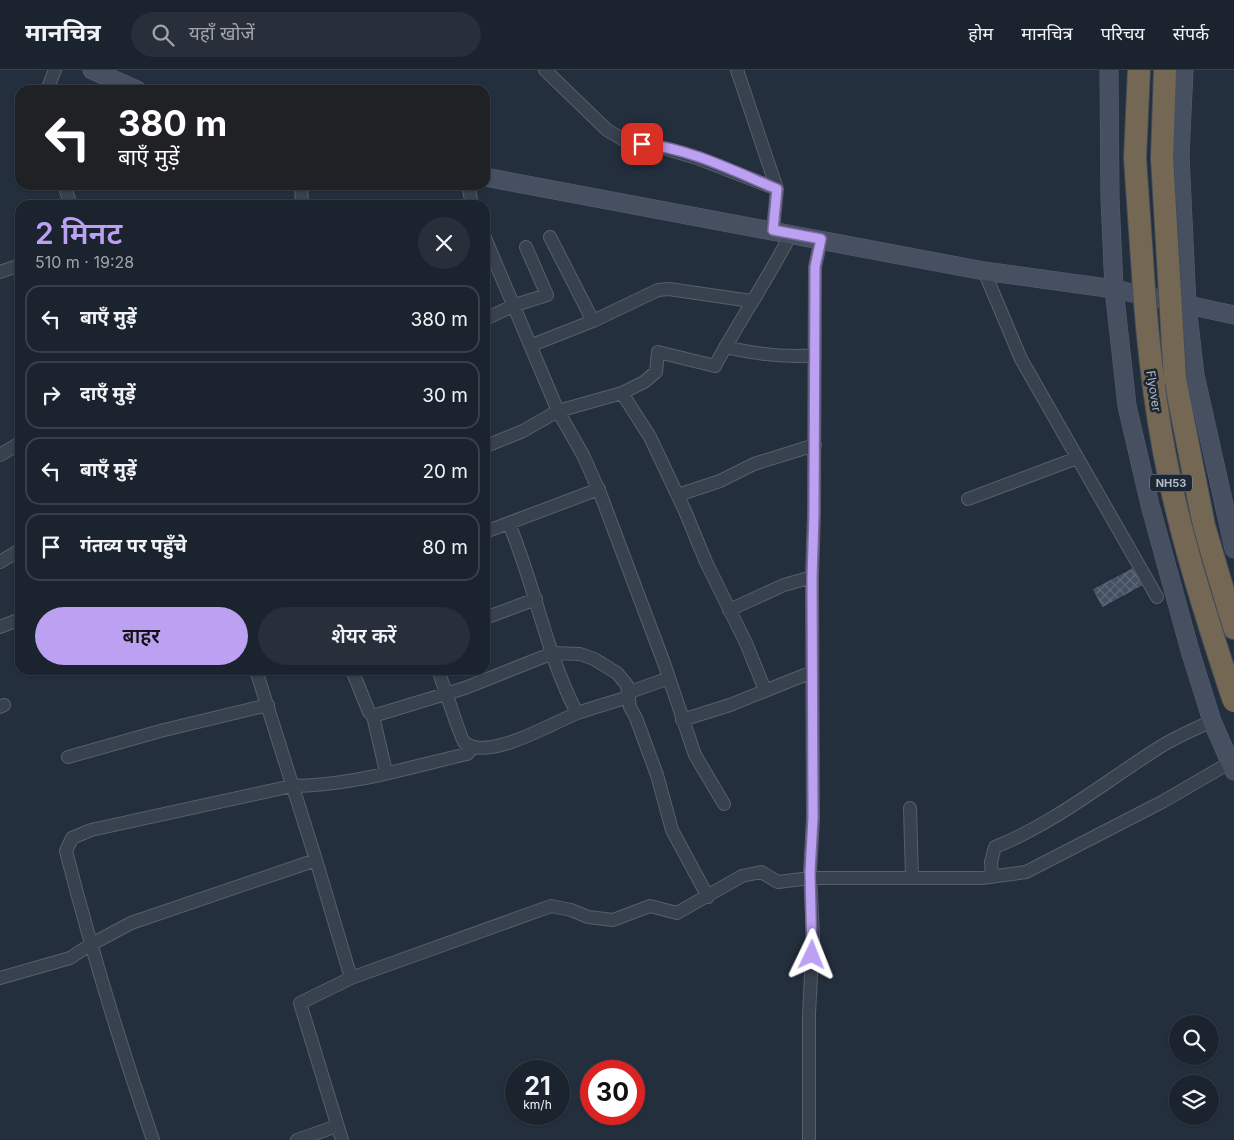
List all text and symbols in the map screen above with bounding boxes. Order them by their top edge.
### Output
search box [131,12,481,57]
text: मानचित्र [25,18,101,47]
icon: search [149,21,177,49]
text: यहाँ खोजें [189,22,255,45]
text: होम [968,23,993,44]
text: मानचित्र [1021,23,1073,44]
text: परिचय [1101,23,1145,44]
text: संपर्क [1173,23,1209,44]
text: 380 m [118,102,227,144]
icon: left [35,105,100,170]
pin [621,123,663,165]
icon: arrive [628,130,656,158]
text: बाएँ मुड़ें [118,144,180,170]
text: 2 मिनट [35,215,122,251]
button: close [418,217,470,269]
text: 510 m · 19:28 [35,252,134,272]
icon: left [37,305,65,333]
text: बाएँ मुड़ें [80,306,137,329]
text: 380 m [411,308,468,331]
street label: Flyover [1143,369,1165,413]
icon: right [37,381,65,409]
text: दाएँ मुड़ें [80,382,136,405]
text: 30 m [422,384,468,407]
icon: left [37,457,65,485]
text: बाएँ मुड़ें [80,458,137,481]
text: 20 m [422,460,468,483]
road number: NH53 [1150,474,1192,492]
icon: arrive [37,533,65,561]
text: गंतव्य पर पहुँचे [80,534,187,557]
text: 80 m [422,536,468,559]
button: बाहर [35,607,248,665]
button: शेयर करें [258,607,470,665]
position arrow [785,928,837,980]
map controls [1169,1015,1219,1125]
button: search [1169,1015,1219,1065]
speed limit sign: 30 [580,1060,645,1125]
text: 21 [524,1071,551,1101]
button: layers [1169,1075,1219,1125]
text: km/h [523,1097,552,1112]

